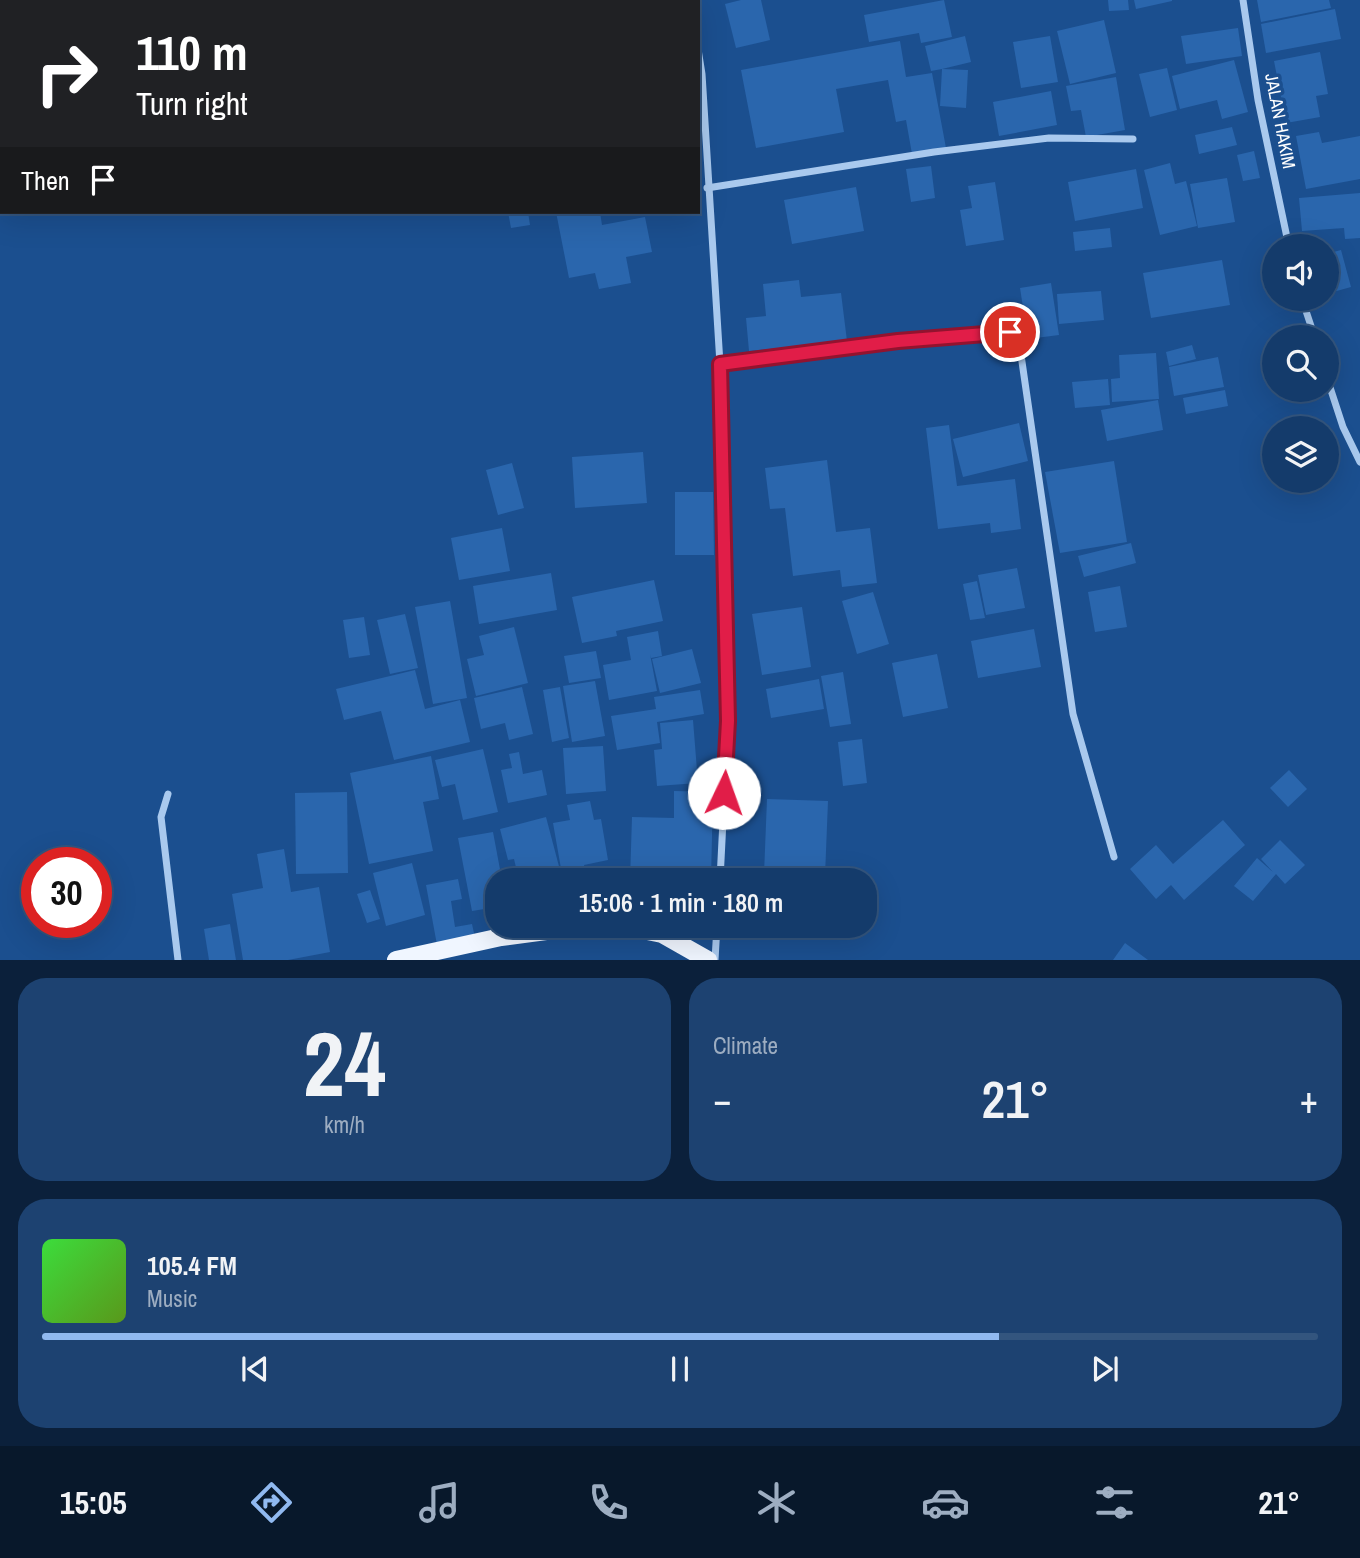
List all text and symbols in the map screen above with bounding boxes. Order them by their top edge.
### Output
text: 110 m [136,19,248,85]
icon: right [21,28,112,119]
street label: JALAN HAKIM [1259,71,1302,171]
text: Turn right [136,82,248,125]
icon: arrive [84,161,122,199]
text: Then [21,163,70,198]
map controls [1262,234,1339,493]
button: sound [1262,234,1339,311]
pin [980,302,1040,362]
icon: arrive [991,313,1029,351]
button: search [1262,325,1339,402]
button: layers [1262,416,1339,493]
position arrow [687,756,761,830]
speed limit sign: 30 [21,847,112,938]
text: 15:06 · 1 min · 180 m [579,885,783,920]
text: 24 [303,1002,386,1124]
text: Climate [713,1030,778,1061]
text: 21° [981,1064,1050,1134]
text: − [713,1074,731,1125]
text: + [1300,1074,1318,1125]
text: km/h [324,1109,365,1140]
text: 105.4 FM [147,1248,237,1283]
text: Music [147,1283,197,1314]
icon: previous [236,1350,274,1388]
icon: pause [661,1350,699,1388]
icon: next [1086,1350,1124,1388]
icon: directions [247,1478,296,1527]
icon: music [415,1478,464,1527]
icon: phone [584,1478,633,1527]
icon: climate [752,1478,801,1527]
icon: car [921,1478,970,1527]
icon: filters [1090,1478,1139,1527]
text: 15:05 [60,1481,127,1524]
text: 21° [1258,1481,1300,1524]

